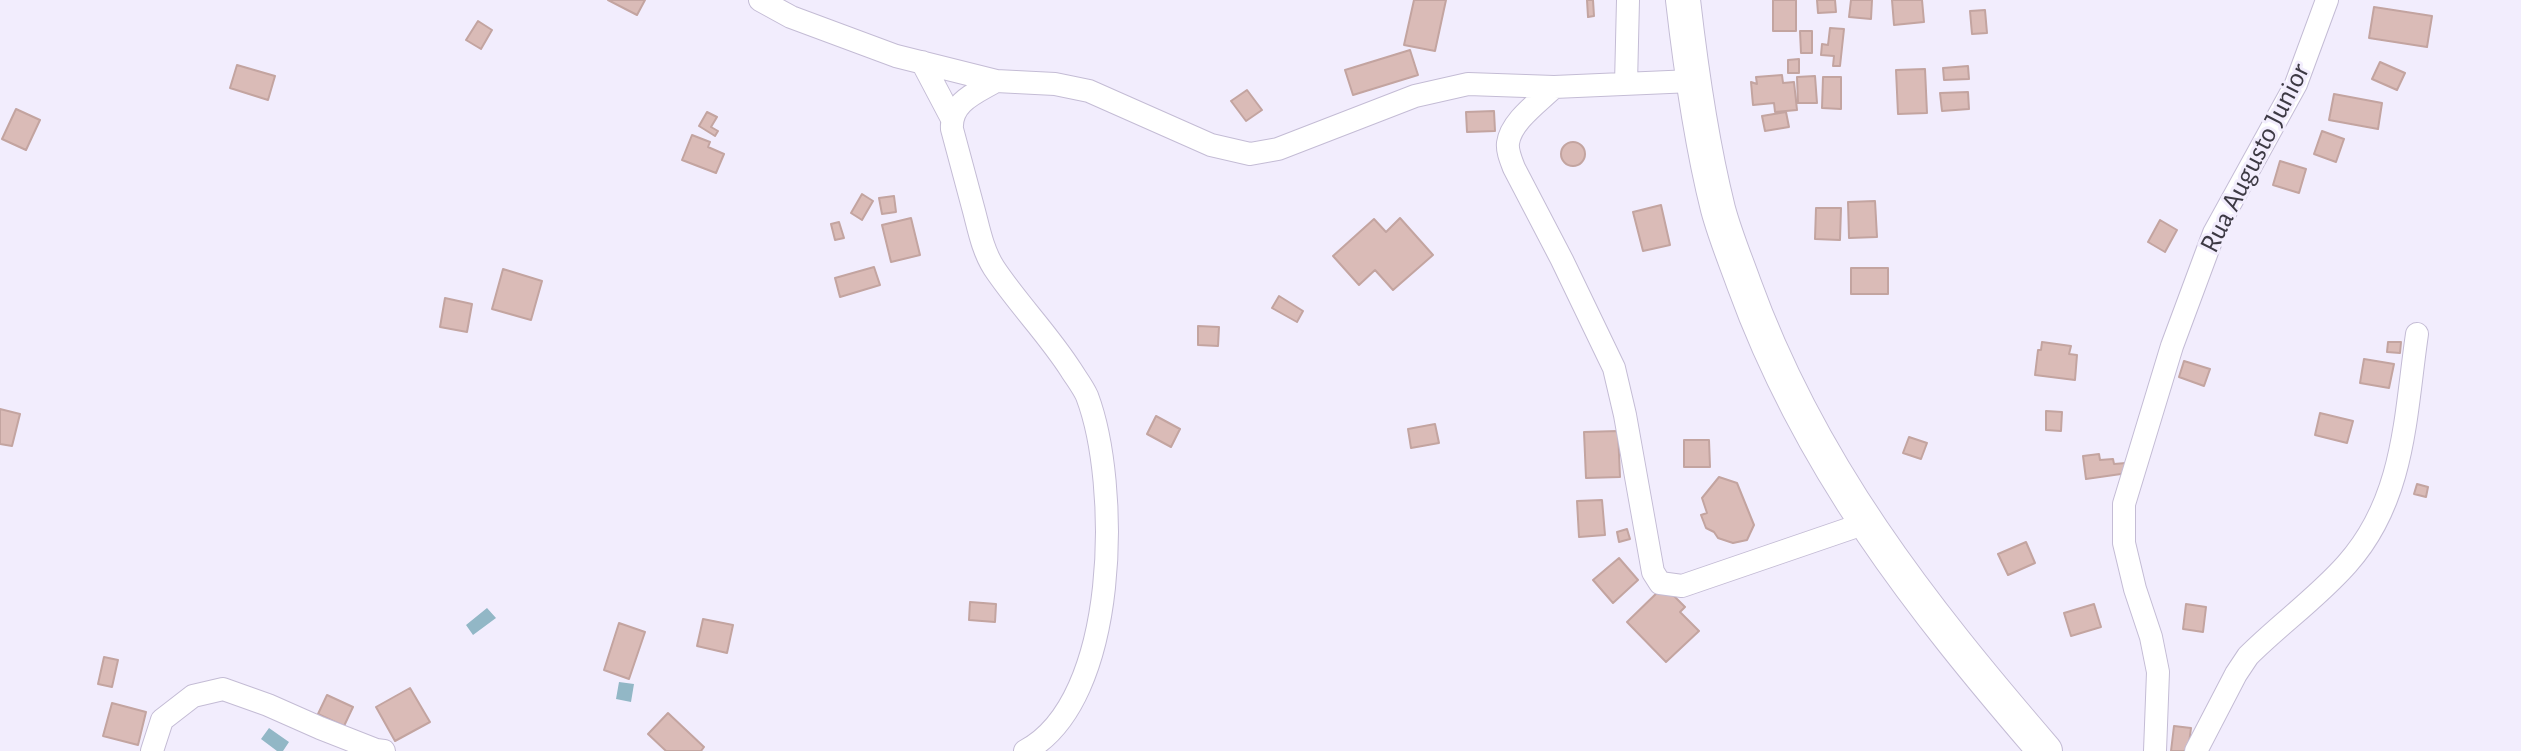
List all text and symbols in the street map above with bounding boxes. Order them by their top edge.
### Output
street label: Rua Augusto Junior [2193,58,2317,258]

